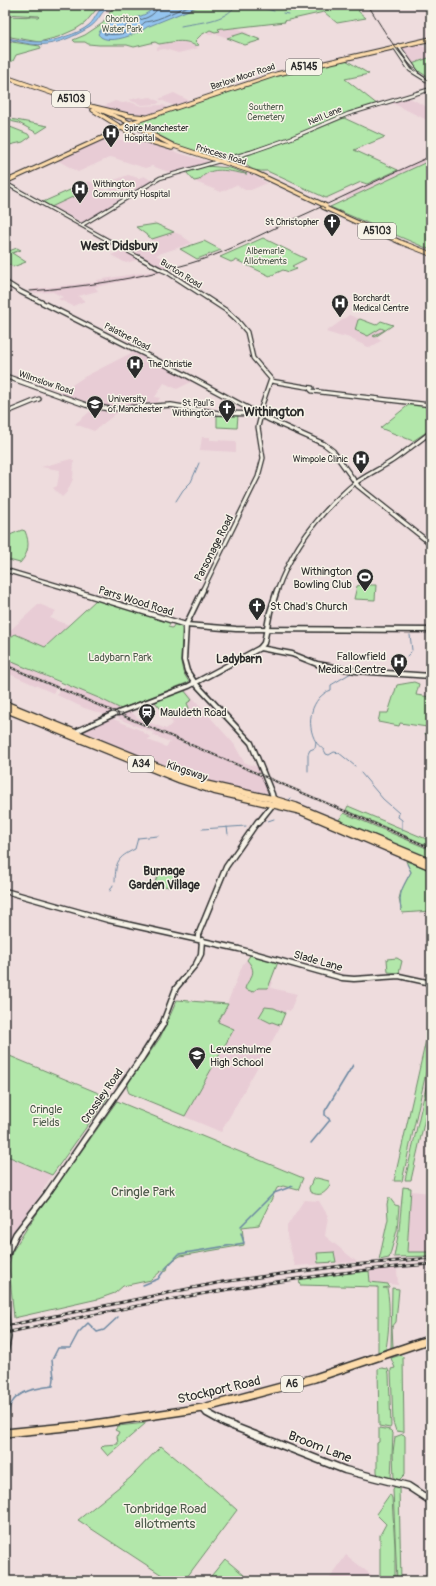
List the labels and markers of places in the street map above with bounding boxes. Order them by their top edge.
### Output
hospital icon: Spire Manchester Hospital [101,123,121,148]
place label: Spire Manchester Hospital [124,123,189,144]
hospital icon: Withington Community Hospital [70,179,90,204]
place label: Withington Community Hospital [93,179,170,200]
church icon: St Christopher [322,212,342,237]
place label: St Christopher [265,217,320,228]
hospital icon: Borchardt Medical Centre [330,293,350,318]
place label: Borchardt Medical Centre [353,293,409,314]
hospital icon: The Christie [125,354,145,379]
place label: The Christie [148,359,192,370]
school or university icon: University of Manchester [85,394,105,419]
place label: University of Manchester [108,394,163,415]
place label: St Paul's Withington [172,398,214,419]
church icon: St Paul's Withington [217,398,237,423]
hospital icon: Wimpole Clinic [351,449,371,474]
place label: Wimpole Clinic [293,454,348,465]
place label: Withington Bowling Club [294,565,352,591]
sports icon: Withington Bowling Club [355,567,375,592]
church icon: St Chad's Church [247,596,267,621]
place label: St Chad's Church [270,600,347,613]
place label: Fallowfield Medical Centre [318,650,387,676]
hospital icon: Fallowfield Medical Centre [389,652,409,677]
station icon: Mauldeth Road [137,702,157,727]
place label: Mauldeth Road [160,706,227,719]
place label: Levenshulme High School [210,1043,272,1069]
school or university icon: Levenshulme High School [187,1045,207,1070]

